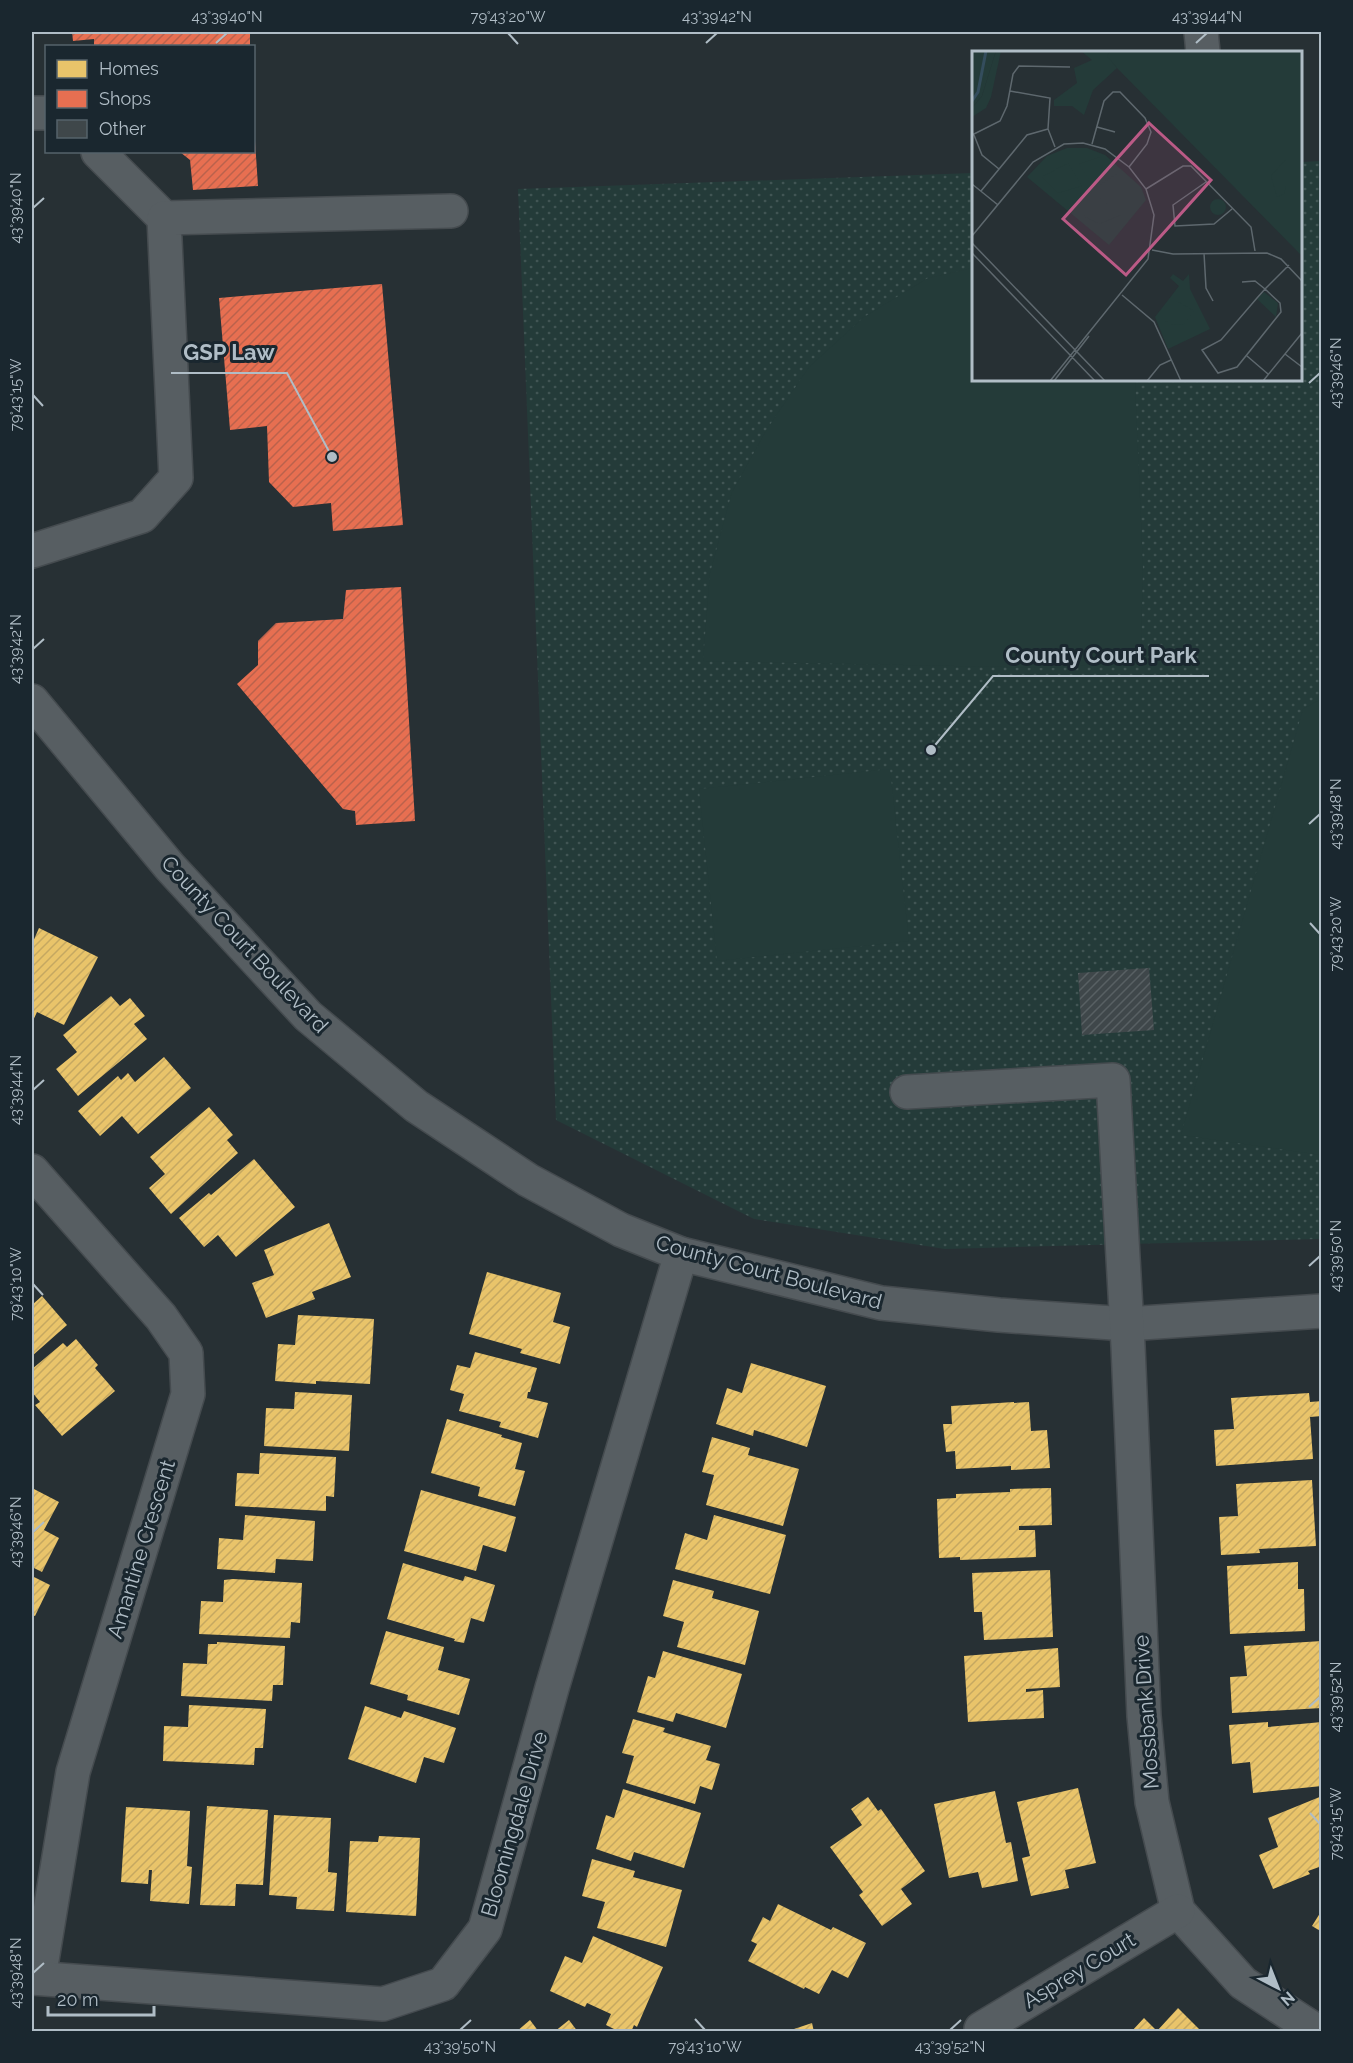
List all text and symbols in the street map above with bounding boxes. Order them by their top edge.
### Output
text: 43°39'40"N [191,8,263,26]
text: 79°43'20"W [470,8,546,26]
text: 43°39'42"N [682,8,752,26]
text: 43°39'44"N [1172,8,1242,26]
legend [45,45,255,153]
inset map [972,51,1302,381]
text: Homes [99,58,159,79]
text: Shops [99,88,151,109]
text: Other [99,118,147,139]
text: 43°39'40"N [7,172,25,244]
callout: GSP Law [171,333,287,373]
text: 43°39'46"N [1327,337,1345,409]
text: GSP Law [183,339,275,365]
text: 79°43'15"W [7,358,25,431]
text: 43°39'42"N [7,614,25,684]
callout: County Court Park [993,636,1209,676]
text: County Court Park [1005,642,1198,668]
text: 43°39'48"N [1327,779,1345,849]
street label: County Court Boulevard [156,850,334,1038]
text: 79°43'20"W [1327,896,1345,972]
text: 43°39'44"N [7,1055,25,1125]
text: 43°39'50"N [1327,1220,1345,1292]
street label: County Court Boulevard [653,1230,885,1314]
text: 79°43'10"W [7,1247,25,1321]
street label: Amantine Crescent [102,1457,180,1641]
text: 43°39'46"N [7,1496,25,1568]
street label: Mossbank Drive [1128,1634,1164,1790]
text: 43°39'52"N [1327,1662,1345,1732]
street label: Bloomingdale Drive [476,1728,552,1920]
text: 79°43'15"W [1327,1787,1345,1860]
street label: Asprey Court [1018,1927,1140,2013]
text: 43°39'48"N [7,1938,25,2008]
north arrow [1248,1958,1308,2018]
scale bar [48,1979,154,2017]
text: N [1277,1988,1299,2010]
text: 20 m [57,1989,99,2010]
text: 43°39'50"N [424,2038,496,2056]
text: 79°43'10"W [668,2038,742,2056]
text: 43°39'52"N [915,2038,985,2056]

